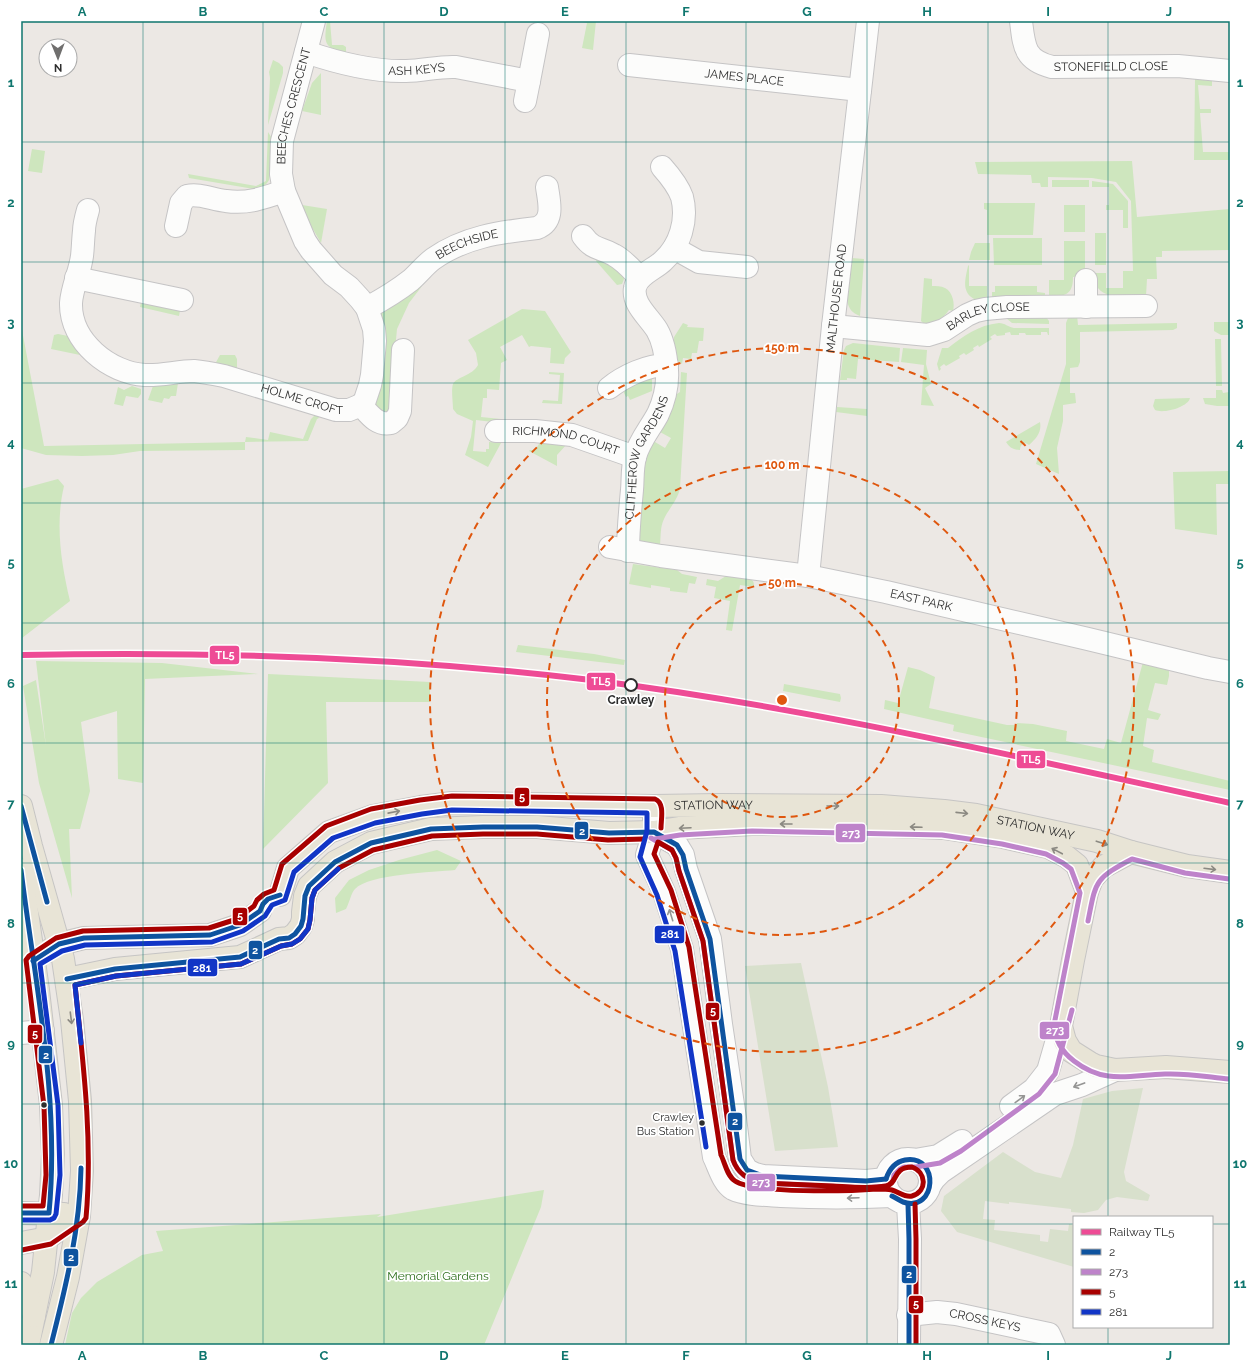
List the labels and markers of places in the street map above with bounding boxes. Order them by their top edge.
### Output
marker: Crawley [624,678,638,692]
place label: Crawley [608,693,655,707]
centre of rings [775,693,789,707]
unlabelled marker [39,1100,49,1110]
place label: Crawley Bus Station [637,1111,694,1138]
marker: Crawley Bus Station [697,1118,707,1128]

